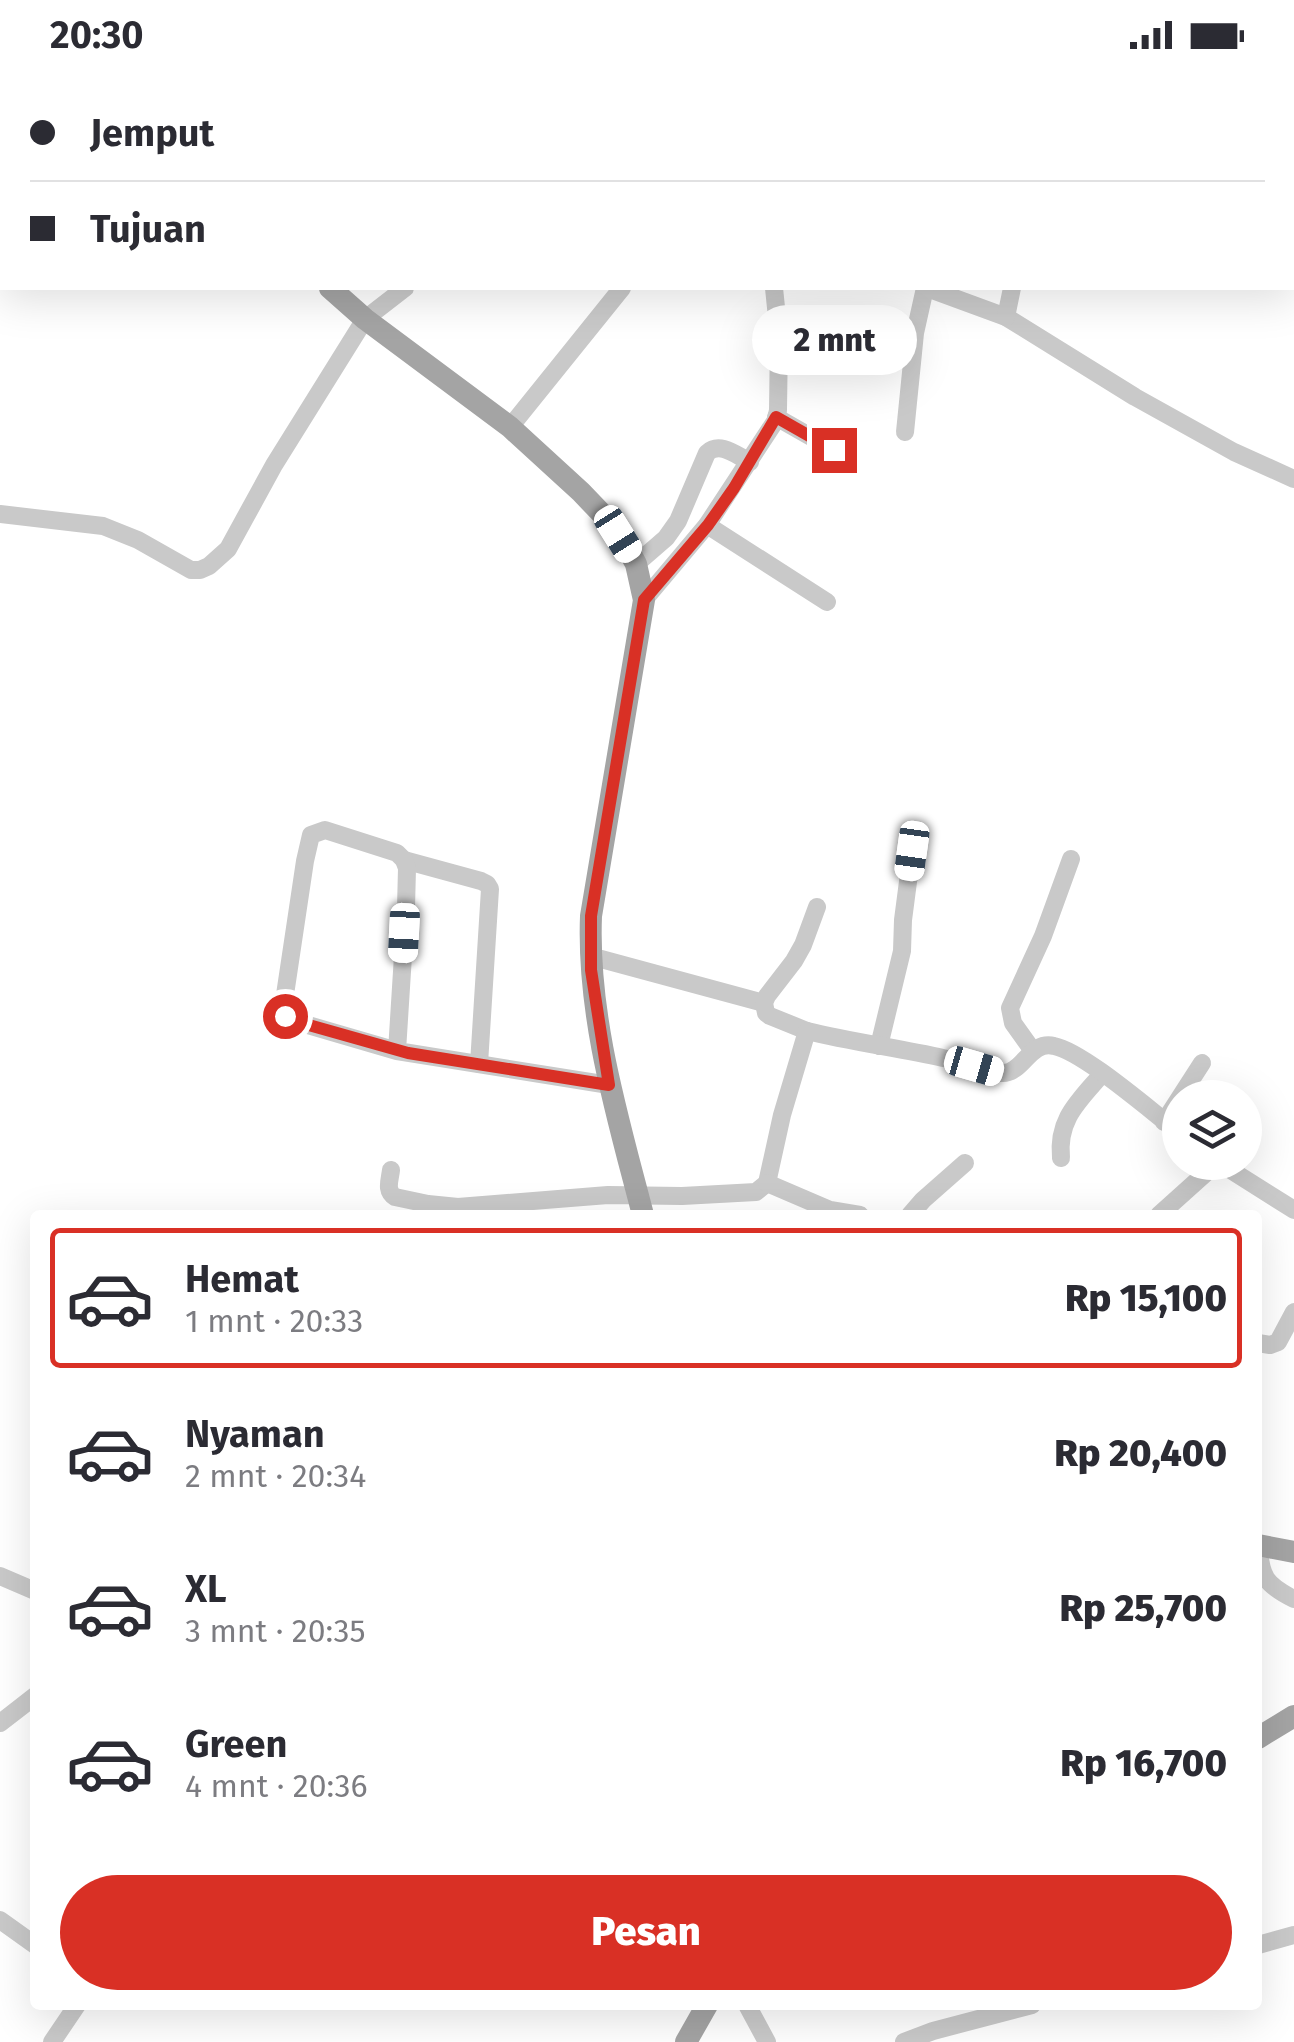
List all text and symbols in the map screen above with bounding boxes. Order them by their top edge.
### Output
text: 20:30 [50,12,144,58]
text: Jemput [90,110,214,156]
text: Tujuan [90,206,206,252]
callout: 2 mnt [752,305,916,375]
text: 2 mnt [794,321,875,359]
route end [812,428,857,473]
car [589,501,647,567]
car [893,819,931,883]
car [387,902,421,964]
route start [263,994,308,1039]
car [941,1043,1007,1089]
map controls [1162,1080,1262,1180]
button: layers [1162,1080,1262,1180]
icon: car [65,1253,155,1343]
text: Hemat [185,1256,299,1302]
text: Rp 15,100 [1065,1275,1227,1321]
text: 1 mnt · 20:33 [185,1302,363,1340]
icon: car [65,1408,155,1498]
text: Nyaman [185,1411,325,1457]
text: Rp 20,400 [1054,1430,1227,1476]
text: 2 mnt · 20:34 [185,1457,366,1495]
icon: car [65,1563,155,1653]
text: XL [185,1566,227,1612]
text: Rp 25,700 [1059,1585,1227,1631]
text: 3 mnt · 20:35 [185,1612,365,1650]
icon: car [65,1718,155,1808]
text: Green [185,1721,288,1767]
text: Rp 16,700 [1060,1740,1227,1786]
text: 4 mnt · 20:36 [185,1767,368,1805]
button: Pesan [60,1875,1232,1990]

